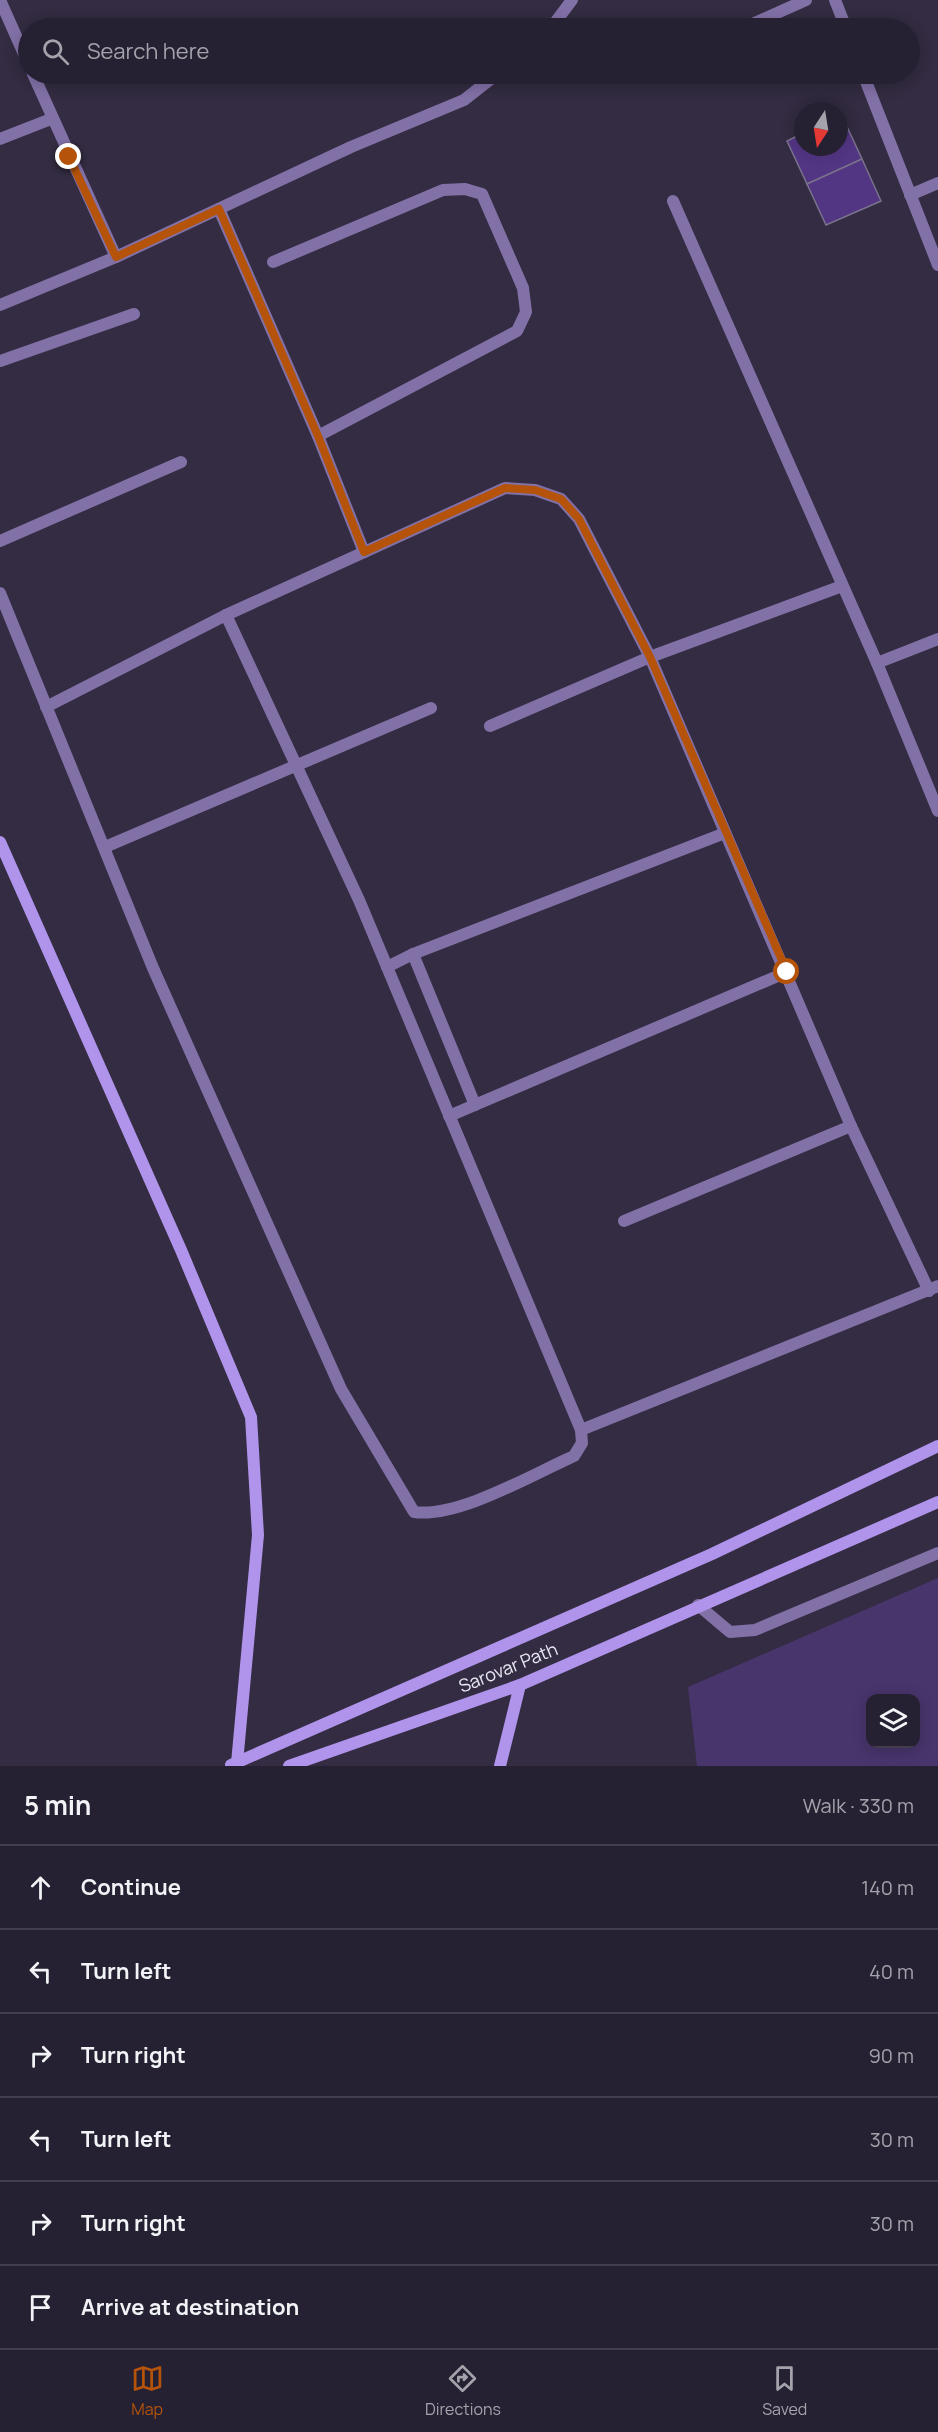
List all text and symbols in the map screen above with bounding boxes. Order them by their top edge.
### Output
search box [18,18,920,84]
icon: search [39,35,72,68]
text: Search here [87,36,209,66]
north arrow [794,102,848,156]
route end [55,143,81,169]
route start [773,958,799,984]
street label: Sarovar Path [455,1636,561,1698]
map controls [866,1694,920,1748]
button: layers [866,1694,920,1748]
text: 5 min [24,1787,91,1823]
text: Walk · 330 m [803,1792,914,1819]
icon: ahead [24,1871,57,1904]
text: Continue [81,1872,181,1902]
text: 140 m [861,1874,914,1901]
icon: left [24,1955,57,1988]
text: Turn left [81,1956,171,1986]
text: 40 m [869,1958,914,1985]
icon: right [24,2039,57,2072]
text: Turn right [81,2040,186,2070]
text: 90 m [868,2042,914,2069]
icon: left [24,2123,57,2156]
text: Turn left [81,2124,171,2154]
text: 30 m [870,2126,914,2153]
icon: right [24,2207,57,2240]
text: Turn right [81,2208,186,2238]
text: 30 m [870,2210,914,2237]
icon: arrive [24,2291,57,2324]
text: Arrive at destination [81,2292,299,2322]
tab: Map [131,2362,164,2420]
tab: Directions [425,2362,501,2420]
tab: Saved [762,2362,807,2420]

